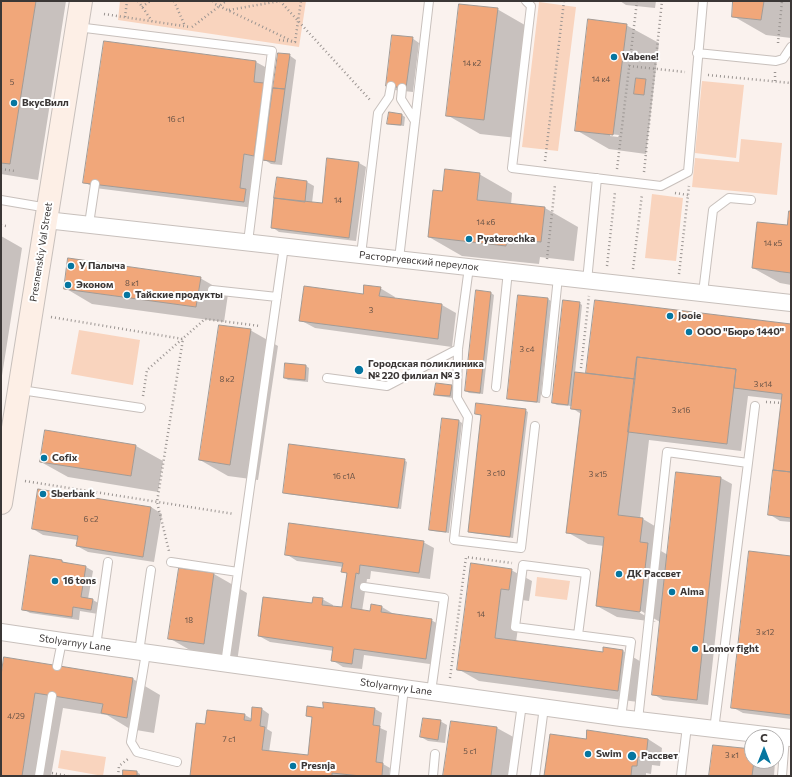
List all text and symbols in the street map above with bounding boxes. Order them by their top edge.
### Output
place label: Vabene! [622,51,659,63]
marker: Vabene! [609,52,619,62]
house number: 14 к2 [463,58,481,68]
house number: 14 к4 [592,74,610,84]
house number: 5 [10,77,14,87]
place label: ВкусВилл [22,97,69,109]
marker: ВкусВилл [9,98,19,108]
house number: 16 с1 [167,114,185,124]
house number: 14 [334,195,342,205]
street label: Presnenskiy Val Street [27,201,55,303]
house number: 14 к6 [477,217,495,227]
place label: Pyaterochka [477,233,535,245]
marker: Pyaterochka [464,234,474,244]
house number: 14 к5 [764,238,782,248]
street label: Расторгуевский переулок [358,249,480,273]
place label: У Палыча [79,260,125,272]
marker: У Палыча [66,261,76,271]
house number: 8 к1 [125,278,139,288]
place label: Эконом [76,279,113,291]
marker: Эконом [63,280,73,290]
place label: Тайские продукты [135,289,223,301]
marker: Тайские продукты [122,290,132,300]
house number: 3 [369,305,373,315]
place label: Jooie [678,310,701,322]
marker: Jooie [665,311,675,321]
place label: ООО "Бюро 1440" [697,326,784,338]
marker: ООО "Бюро 1440" [684,327,694,337]
house number: 3 с4 [520,344,534,354]
place label: Городская поликлиника № 220 филиал № 3 [368,358,484,382]
marker: Городская поликлиника № 220 филиал № 3 [353,364,365,376]
house number: 8 к2 [219,374,235,384]
house number: 3 к14 [754,379,772,389]
house number: 3 к16 [672,405,690,415]
place label: Cofix [52,452,77,464]
marker: Cofix [39,453,49,463]
house number: 3 с10 [487,468,505,478]
house number: 3 к15 [589,469,607,479]
house number: 16 c1A [333,471,355,481]
place label: Sberbank [51,488,95,500]
marker: Sberbank [38,489,48,499]
house number: 6 с2 [84,514,98,524]
place label: ДК Рассвет [627,568,681,580]
marker: ДК Рассвет [614,569,624,579]
place label: 16 tons [63,575,96,587]
marker: 16 tons [50,576,60,586]
place label: Alma [680,586,704,598]
marker: Alma [667,587,677,597]
house number: 14 [477,609,485,619]
house number: 18 [185,615,193,625]
house number: 3 к12 [756,627,774,637]
street label: Stolyarnyy Lane [38,632,112,654]
place label: Lomov fight [703,643,759,655]
marker: Lomov fight [690,644,700,654]
street label: Stolyarnyy Lane [359,676,433,698]
house number: 4/29 [7,711,25,721]
north arrow [744,729,784,769]
text: С [760,731,768,744]
house number: 7 с1 [222,734,236,744]
house number: 5 с1 [463,746,477,756]
place label: Swim [596,748,622,760]
marker: Swim [583,749,593,759]
marker: Рассвет [626,750,638,762]
place label: Рассвет [641,750,678,762]
house number: 3 к1 [725,750,739,760]
place label: Presnja [301,760,335,772]
marker: Presnja [288,761,298,771]

